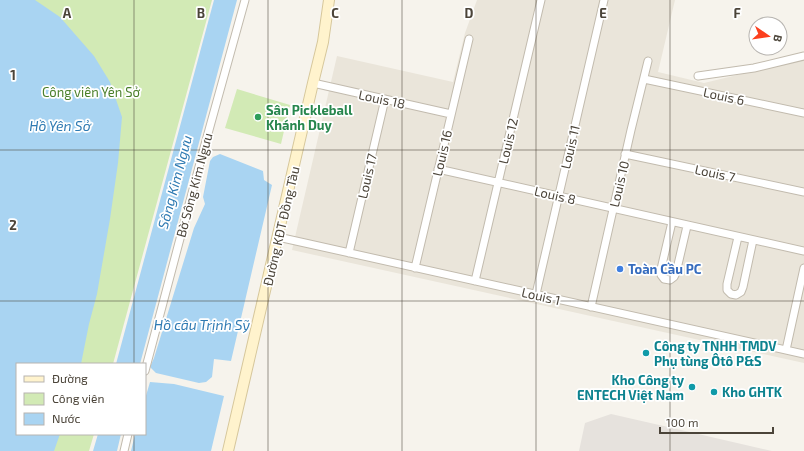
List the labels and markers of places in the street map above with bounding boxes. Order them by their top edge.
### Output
place label: Sân Pickleball Khánh Duy [266,102,353,133]
marker: Sân Pickleball Khánh Duy [253,112,263,122]
place label: Toàn Cầu PC [628,261,702,277]
marker: Toàn Cầu PC [615,264,625,274]
place label: Công ty TNHH TMDV Phụ tùng Ôtô P&S [654,338,777,369]
marker: Công ty TNHH TMDV Phụ tùng Ôtô P&S [641,348,651,358]
place label: Kho Công ty ENTECH Việt Nam [577,372,685,403]
marker: Kho Công ty ENTECH Việt Nam [687,382,697,392]
place label: Kho GHTK [722,384,783,400]
marker: Kho GHTK [709,387,719,397]

